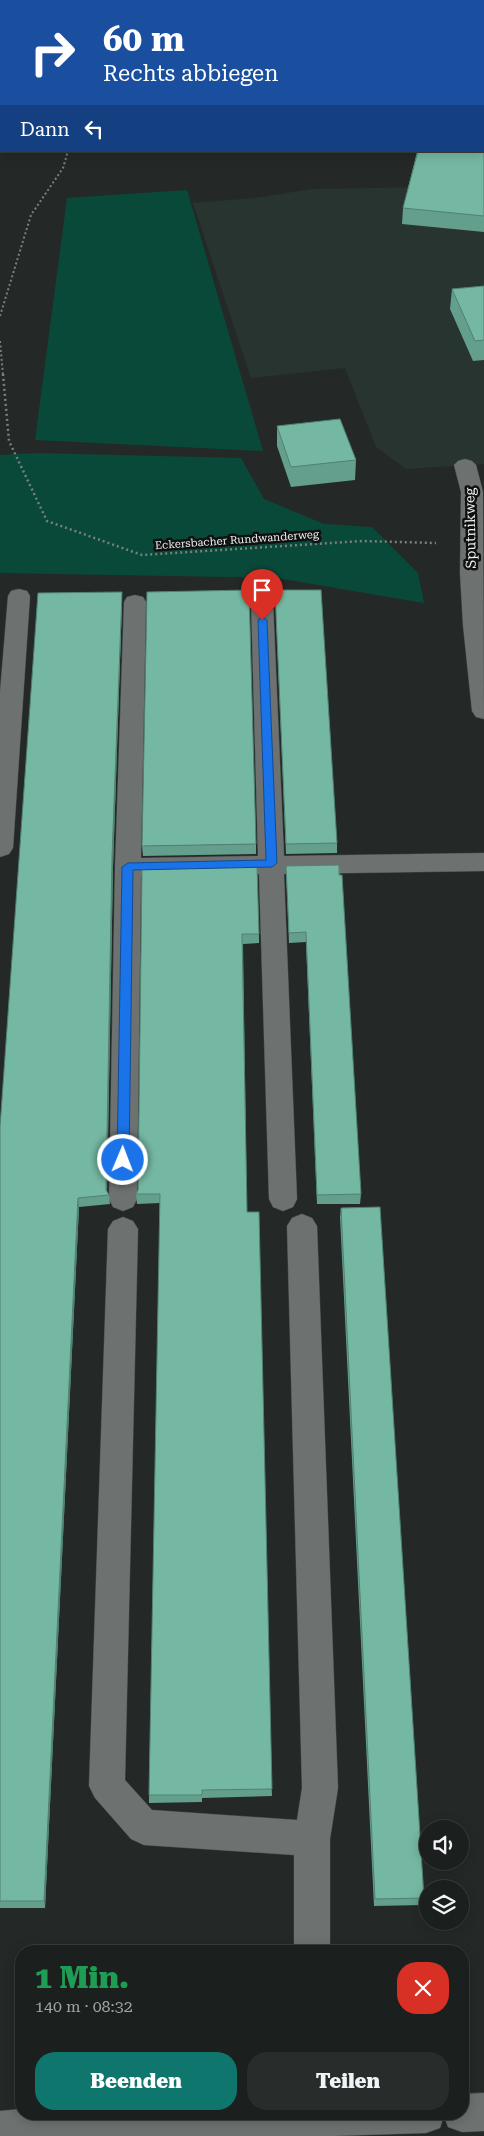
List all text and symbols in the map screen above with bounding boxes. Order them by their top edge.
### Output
text: 60 m [103,19,185,60]
icon: right [20,20,85,85]
text: Rechts abbiegen [103,61,278,86]
icon: left [80,115,108,143]
text: Dann [20,118,70,141]
street label: Sputnikweg [461,487,479,569]
street label: Eckersbacher Rundwanderweg [155,528,320,552]
pin [241,569,283,620]
icon: arrive [248,576,276,604]
position arrow [96,1133,148,1185]
map controls [419,1820,469,1930]
button: sound [419,1820,469,1870]
button: layers [419,1880,469,1930]
text: 1 Min. [35,1960,129,1995]
button: close [397,1962,449,2014]
text: 140 m · 08:32 [35,1997,133,2016]
button: Beenden [35,2052,237,2110]
button: Teilen [247,2052,449,2110]

